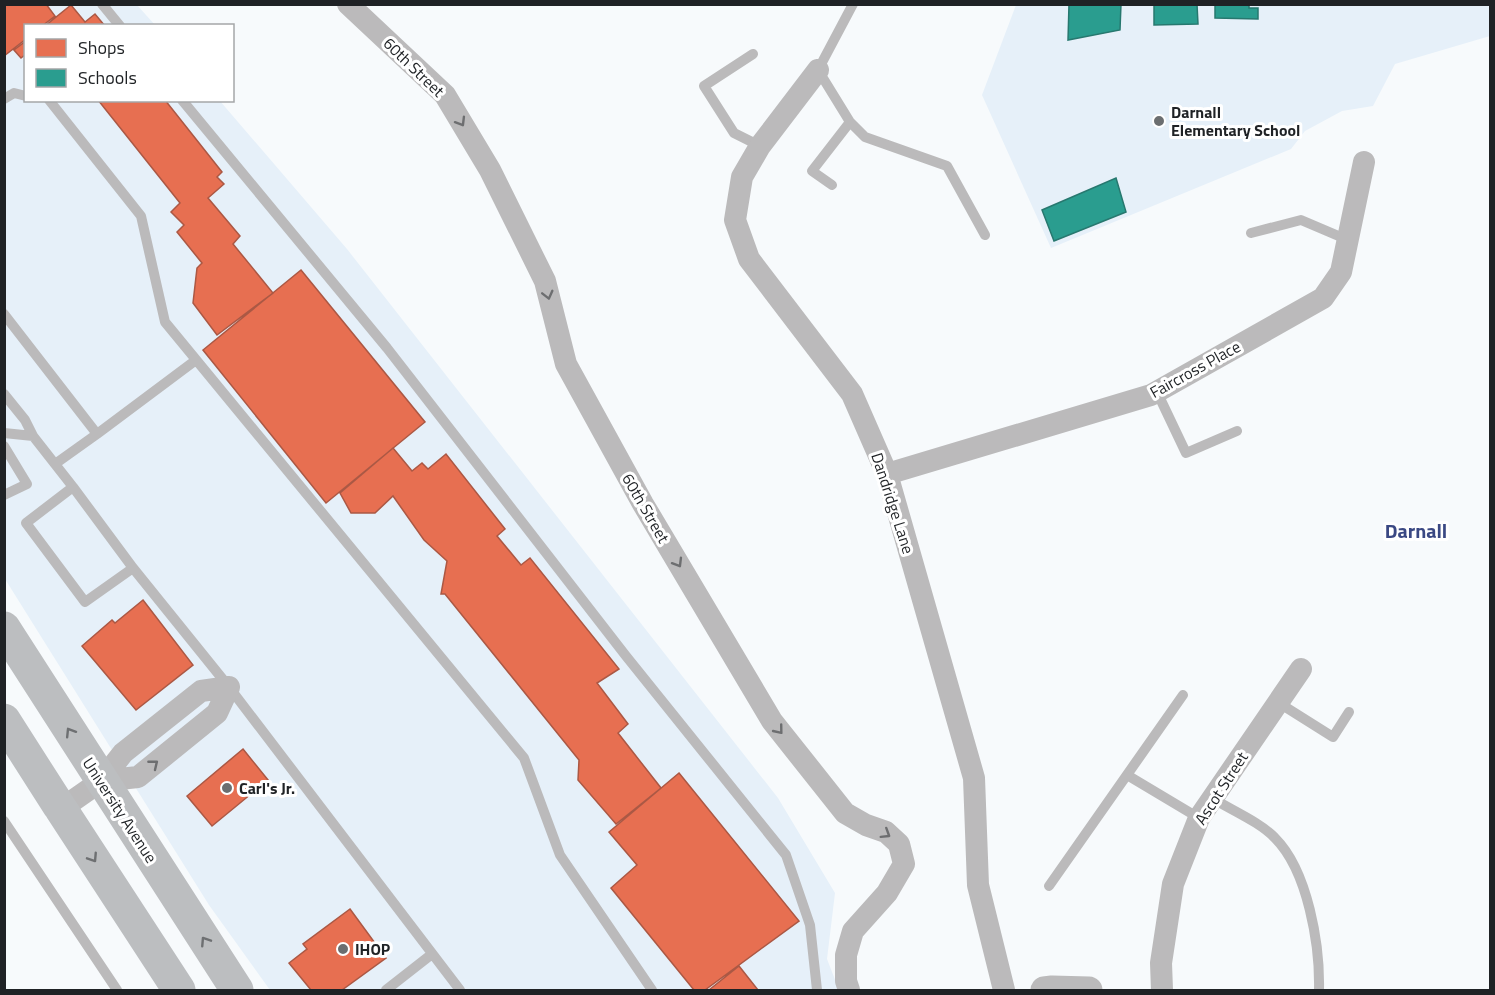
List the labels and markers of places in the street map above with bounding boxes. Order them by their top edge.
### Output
place label: Darnall Elementary School [1171,100,1300,142]
marker: Darnall Elementary School [1152,114,1166,128]
place label: Carl's Jr. [239,776,295,800]
marker: Carl's Jr. [220,781,234,795]
place label: IHOP [355,937,391,961]
marker: IHOP [336,942,350,956]

